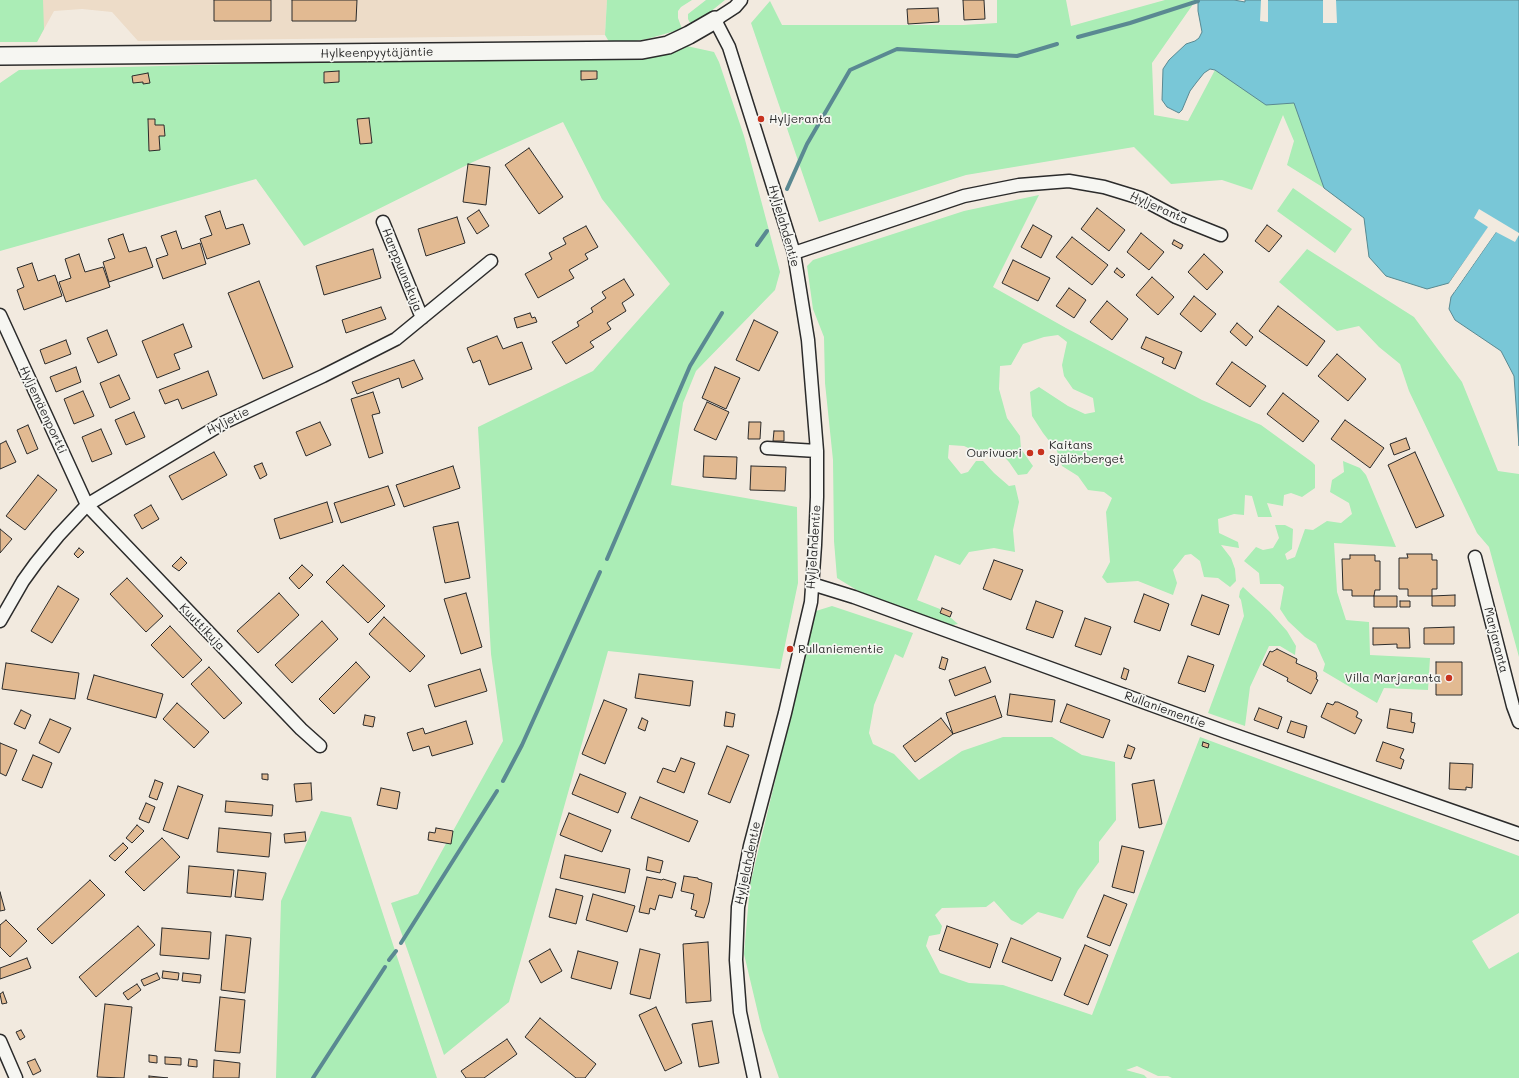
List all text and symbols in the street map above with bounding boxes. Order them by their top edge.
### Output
street label: Hylkeenpyytäjäntie [320,45,434,61]
place label: Hyljeranta [769,112,831,126]
marker: Hyljeranta [756,114,766,124]
street label: Hyljelahdentie [765,183,803,269]
street label: Hyljeranta [1128,189,1190,227]
street label: Harppuunakuja [379,226,425,314]
street label: Hyljemäenportti [16,364,70,456]
street label: Hyljetie [204,404,252,438]
place label: Kaitans Själörberget [1049,438,1124,466]
place label: Ourivuori [967,446,1022,460]
marker: Kaitans Själörberget [1036,447,1046,457]
marker: Ourivuori [1025,448,1035,458]
street label: Hyljelahdentie [804,504,824,590]
street label: Kuuttikuja [176,601,228,653]
street label: Marjaranta [1481,606,1511,674]
place label: Rullaniementie [798,642,884,656]
marker: Rullaniementie [785,644,795,654]
place label: Villa Marjaranta [1345,671,1441,685]
marker: Villa Marjaranta [1444,673,1454,683]
street label: Rullaniementie [1122,689,1208,731]
street label: Hyljelahdentie [732,820,764,906]

